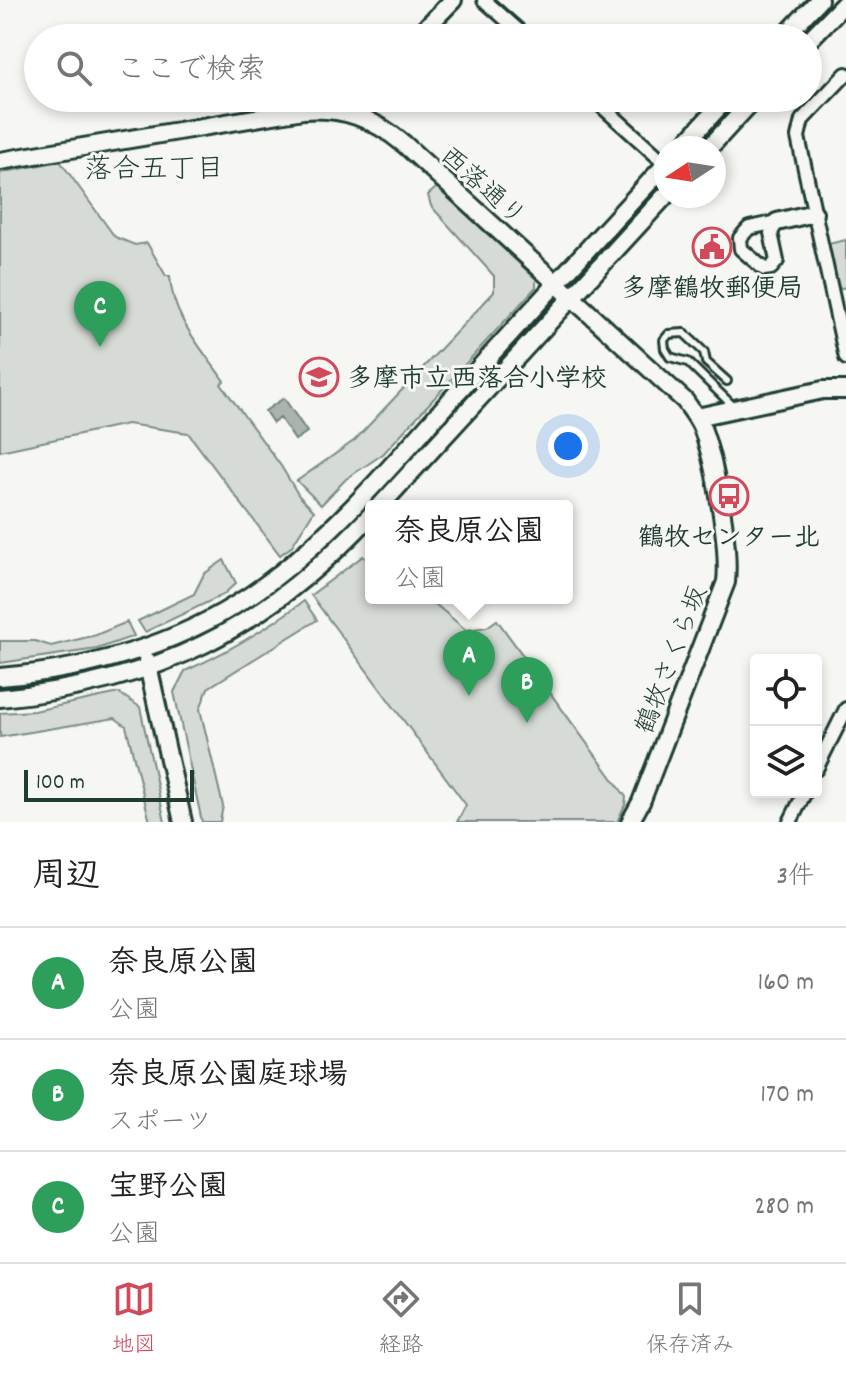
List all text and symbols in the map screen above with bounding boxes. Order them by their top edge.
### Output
search box [24,24,822,112]
icon: search [52,46,96,90]
text: ここで検索 [116,51,266,94]
north arrow [654,136,726,208]
street label: 西落通り [431,139,533,236]
district label: 落合五丁目 [84,152,224,192]
public building icon: 多摩鶴牧郵便局 [691,226,733,268]
place label: 多摩鶴牧郵便局 [621,272,803,309]
pin: C [74,281,126,347]
school or university icon: 多摩市立西落合小学校 [298,356,340,398]
place label: 多摩市立西落合小学校 [347,362,607,399]
your location [548,426,588,466]
bus stop icon: 鶴牧センター北 [708,475,750,517]
popup [365,500,573,604]
text: 奈良原公園 [394,513,544,556]
place label: 鶴牧センター北 [638,521,820,558]
text: 公園 [394,562,446,599]
street label: 鶴牧さくら坂 [628,581,718,740]
pin: A [443,630,495,696]
map controls [750,654,822,798]
button: locate [750,654,822,726]
pin: B [501,657,553,723]
button: layers [750,726,822,798]
scale bar [24,766,194,802]
text: 100 m [36,768,85,799]
text: 周辺 [32,854,100,903]
text: 3件 [776,859,814,896]
text: 奈良原公園 [108,944,258,987]
text: A [51,965,65,1002]
text: 160 m [758,965,814,1002]
text: 公園 [108,993,160,1030]
text: 奈良原公園庭球場 [108,1056,348,1099]
text: B [52,1077,64,1114]
text: 170 m [760,1077,814,1114]
text: スポーツ [108,1105,211,1142]
text: 宝野公園 [108,1168,228,1211]
text: C [52,1189,64,1226]
text: 280 m [754,1189,814,1226]
text: 公園 [108,1217,160,1254]
tab: 地図 [112,1277,156,1362]
tab: 経路 [379,1277,423,1362]
tab: 保存済み [646,1277,734,1362]

